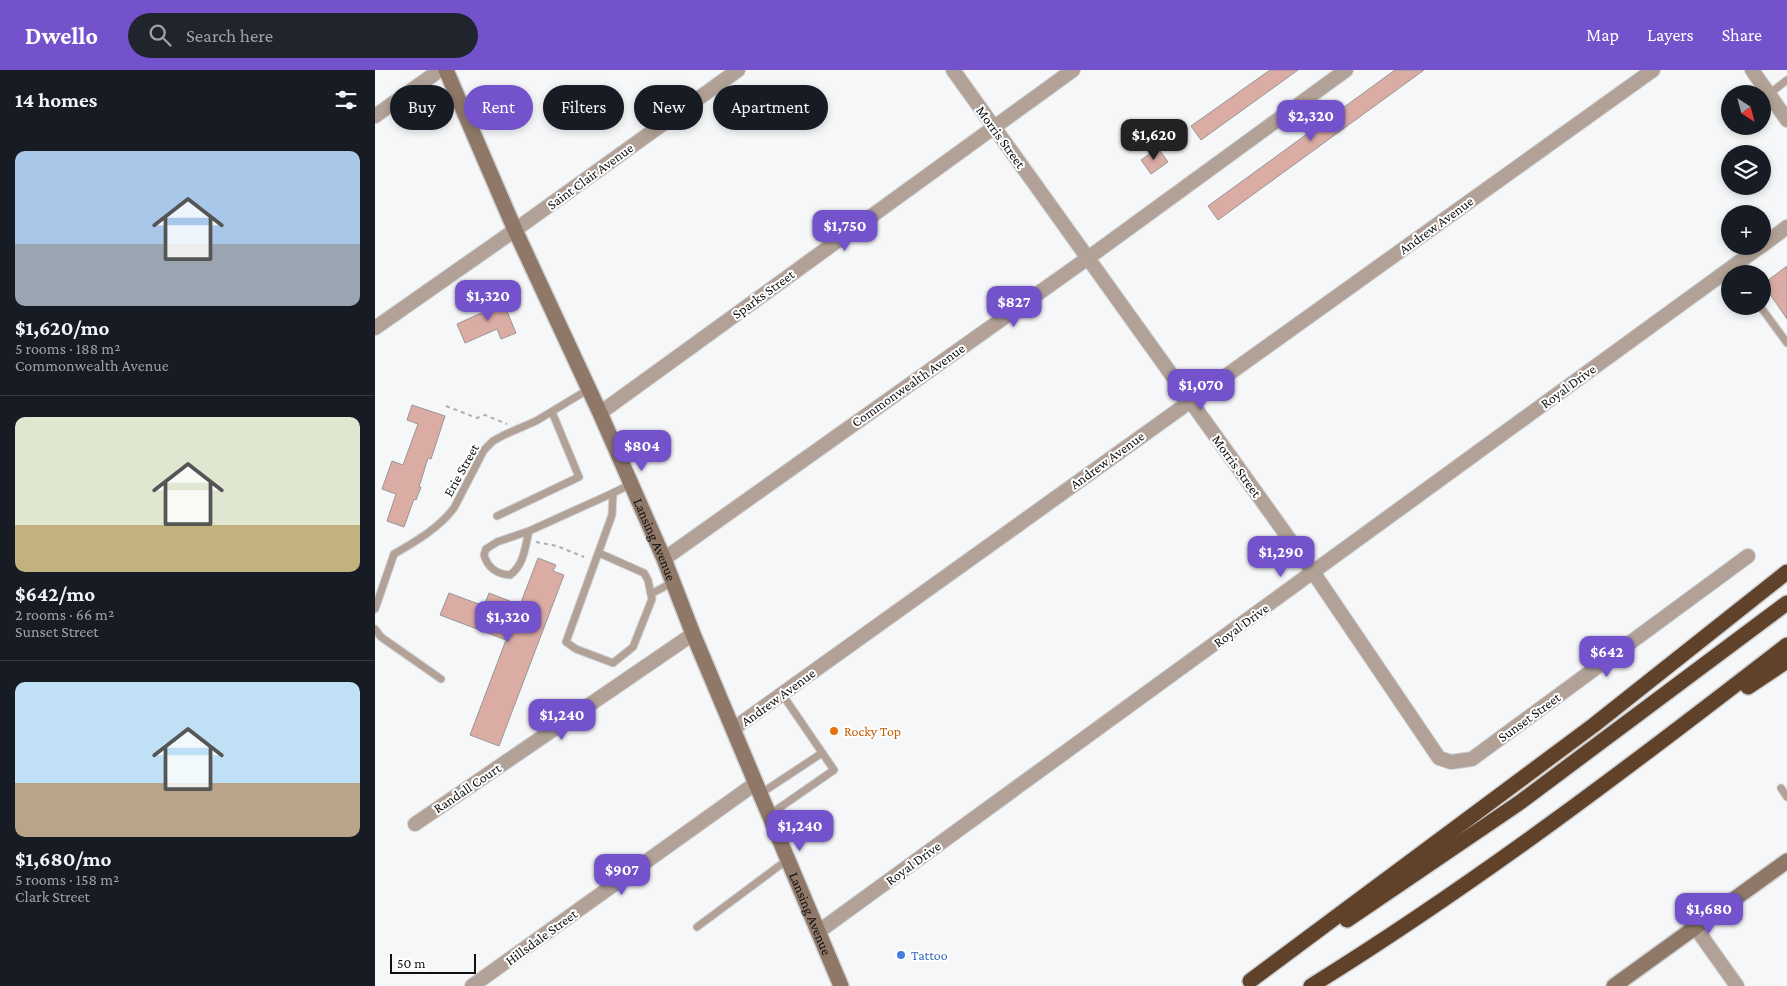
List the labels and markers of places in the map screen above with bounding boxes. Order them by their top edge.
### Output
pin: $2,320 [1270,100,1352,142]
pin: $1,620 [1113,118,1195,161]
pin: $1,750 [804,210,886,252]
pin: $1,320 [447,280,529,322]
pin: $827 [984,286,1044,328]
pin: $1,070 [1160,368,1242,411]
pin: $804 [612,430,672,472]
pin: $1,290 [1240,536,1322,578]
pin: $1,320 [467,600,549,643]
pin: $642 [1577,636,1637,678]
pin: $1,240 [521,698,603,741]
place label: Rocky Top [844,723,901,739]
marker: Rocky Top [828,725,840,737]
pin: $1,240 [759,810,841,852]
pin: $907 [592,854,652,896]
pin: $1,680 [1668,892,1750,935]
place label: Tattoo [911,947,948,963]
marker: Tattoo [895,949,907,961]

